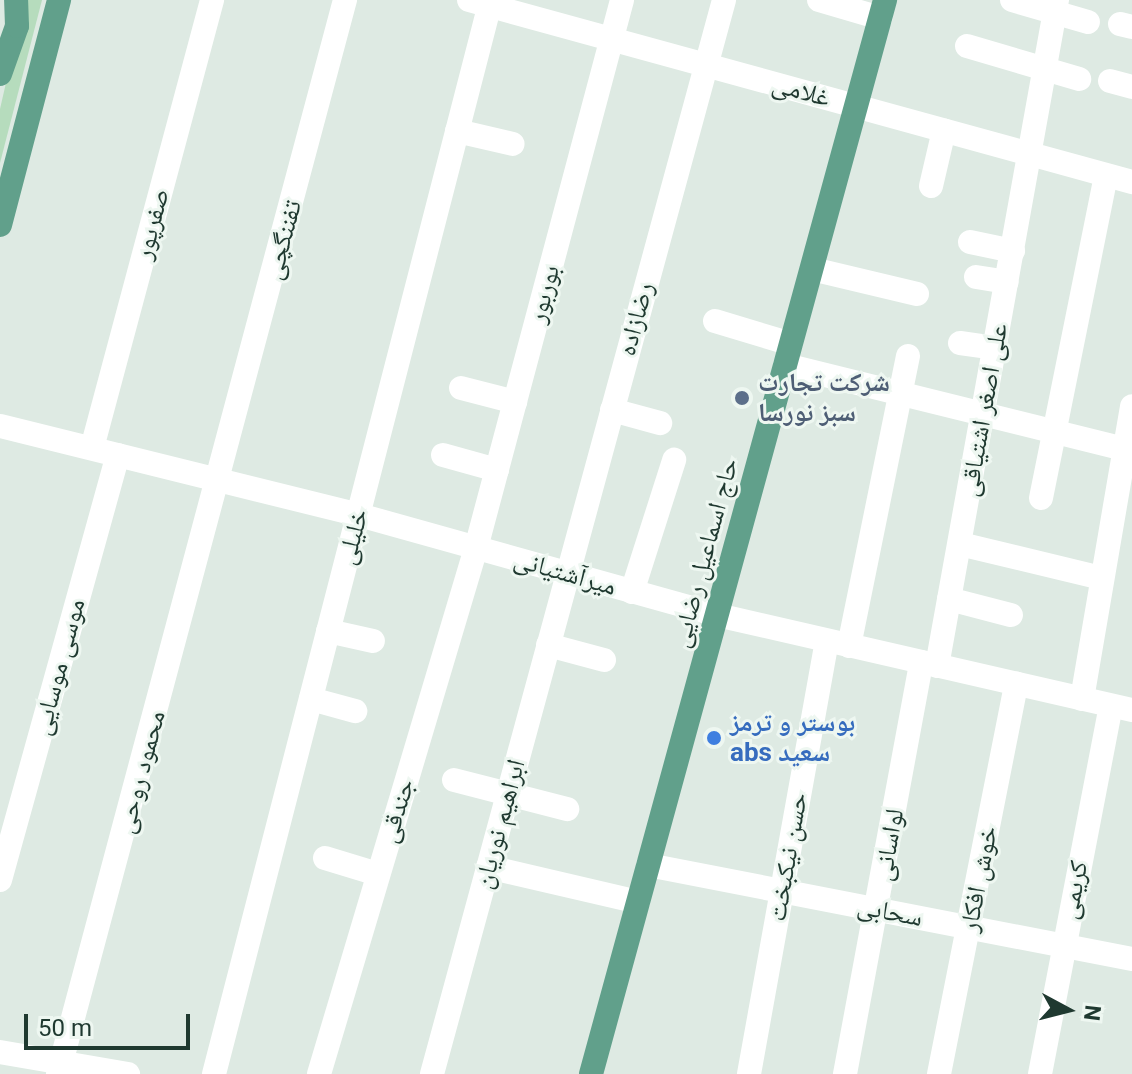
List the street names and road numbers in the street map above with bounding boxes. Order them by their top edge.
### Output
street label: غلامی [769,68,833,114]
street label: صفرپور [128,185,176,263]
street label: تفننگچی [257,197,309,283]
street label: بوربور [521,262,567,326]
street label: رضازاده [611,279,661,359]
street label: علی اصغر اشتیاقی [953,321,1015,499]
street label: حاج اسماعیل رضایی [665,455,745,651]
street label: خلیلی [331,506,375,568]
street label: میرآشتیانی [510,543,620,603]
street label: موسی موسایی [26,595,92,739]
street label: محمود روحی [110,707,172,837]
street label: ابراهیم نوریان [468,756,532,892]
street label: جندقی [373,775,421,847]
street label: حسن نیکبخت [761,790,815,924]
street label: لواسانی [867,807,911,883]
street label: خوش افکار [953,823,1005,935]
street label: کریمی [1053,858,1095,922]
street label: سحابی [855,890,925,934]

